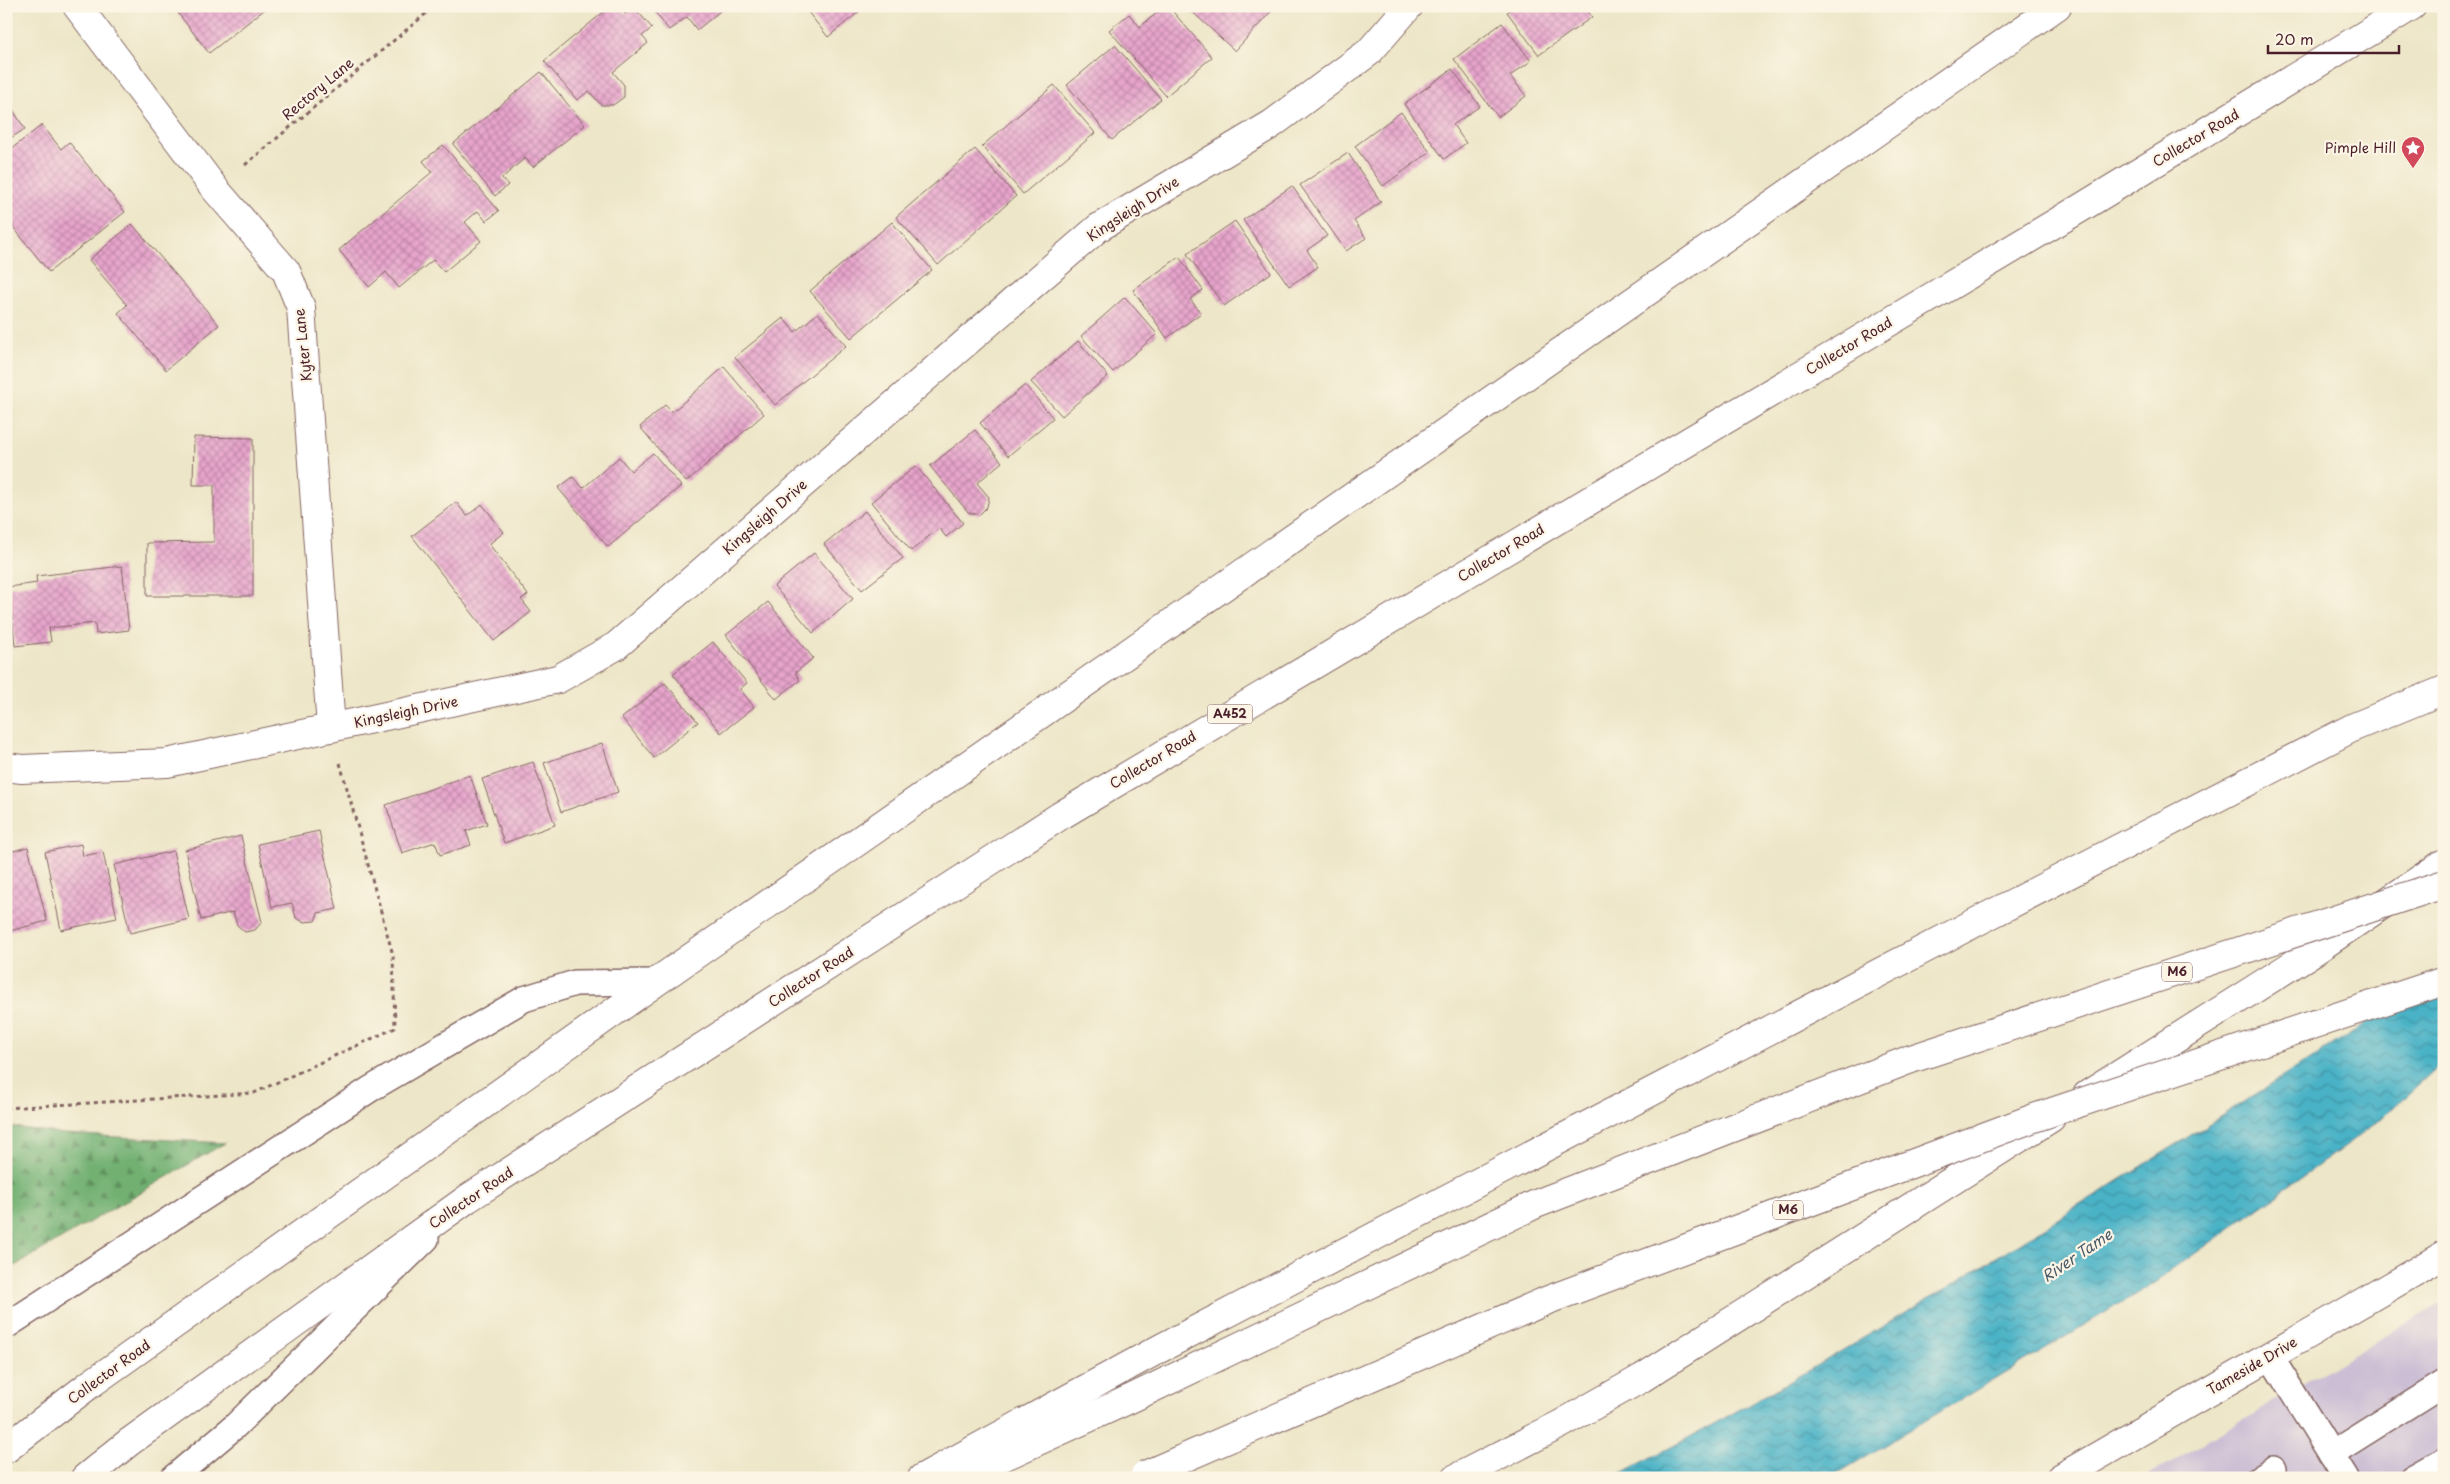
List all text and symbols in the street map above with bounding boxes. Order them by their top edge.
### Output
scale bar [2268,22,2399,54]
text: 20 m [2275,27,2314,50]
street label: Rectory Lane [277,52,358,125]
street label: Collector Road [2148,103,2243,172]
place icon: Pimple Hill [2400,135,2426,169]
place label: Pimple Hill [2325,137,2396,158]
street label: Kingsleigh Drive [1083,171,1183,246]
street label: Kyter Lane [288,307,317,383]
street label: Collector Road [1801,311,1896,380]
street label: Kingsleigh Drive [718,474,812,559]
street label: Collector Road [1453,518,1548,587]
street label: Kingsleigh Drive [352,690,460,733]
road number: A452 [1208,704,1252,724]
street label: Collector Road [1105,725,1200,794]
street label: Collector Road [764,941,858,1012]
road number: M6 [2162,962,2192,982]
street label: Collector Road [424,1161,517,1234]
road number: M6 [1773,1200,1803,1220]
water label: River Tame [2036,1222,2117,1287]
street label: Tameside Drive [2203,1331,2301,1400]
street label: Collector Road [63,1334,155,1409]

